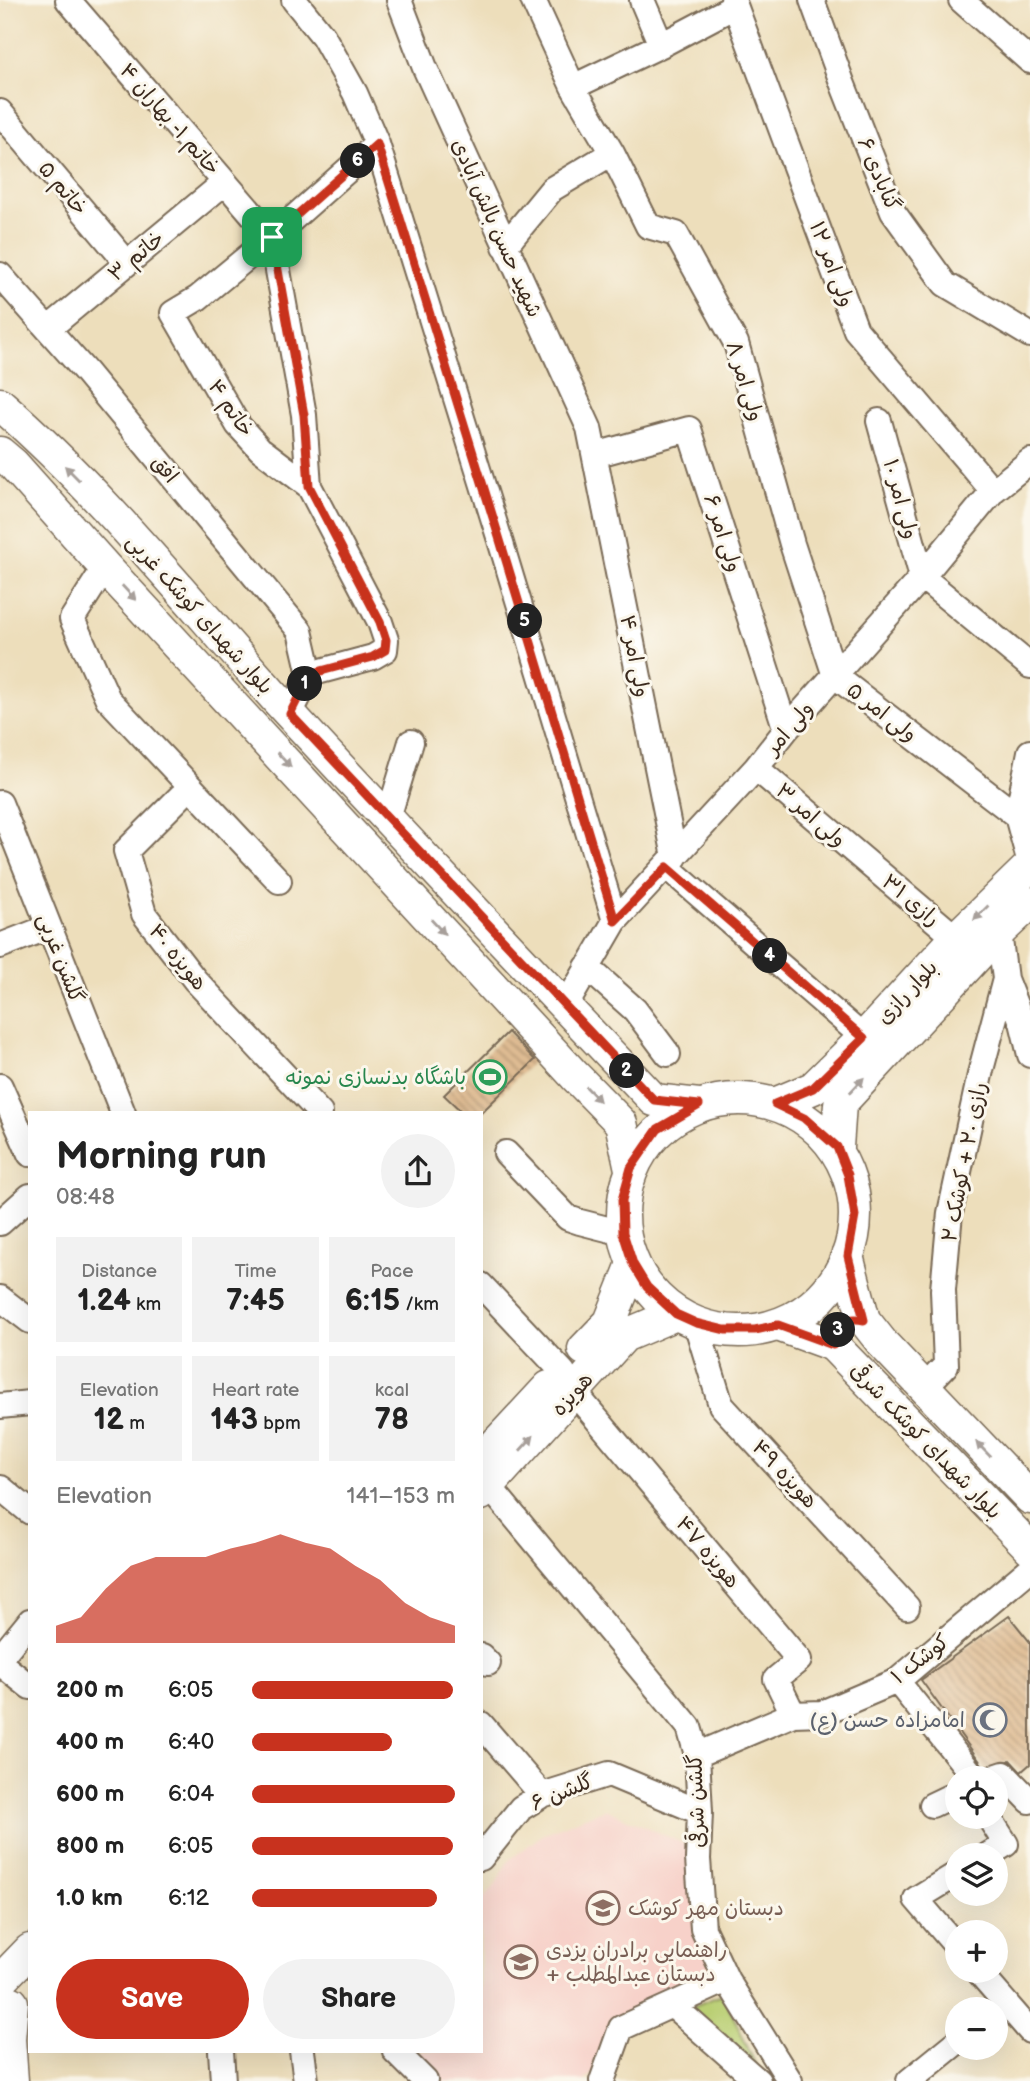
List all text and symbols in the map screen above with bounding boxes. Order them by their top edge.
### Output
street label: خاتم ۱- بهاران ۴ [112,58,225,182]
street label: گنابادی ۶ [852,134,905,215]
street label: شهید حسن بالش آبادی [446,135,547,321]
pin: 6 [340,144,376,178]
text: 6 [352,149,363,172]
street label: خاتم ۵ [31,156,92,222]
pin [242,207,302,267]
icon: arrive [253,218,291,256]
street label: ولی امر ۱۲ [803,218,859,311]
street label: خاتم ۳ [103,226,171,289]
street label: ولی امر ۸ [720,338,769,424]
street label: خاتم ۴ [200,375,259,443]
street label: افق [146,450,183,488]
street label: ولی امر ۱۰ [877,456,923,542]
one-way arrow [63,464,80,481]
street label: ولی امر ۶ [697,491,747,576]
street label: بلوار شهدای کوشک غربی [120,529,278,700]
one-way arrow [121,584,137,601]
pin: 5 [508,604,542,638]
text: 5 [519,609,530,632]
street label: ولی امر ۴ [613,613,655,700]
pin: 1 [288,666,322,702]
text: 1 [301,672,309,695]
street label: ولی امر ۵ [841,677,922,748]
street label: ولی امر [759,697,820,762]
one-way arrow [275,751,291,768]
street label: ولی امر ۳ [770,778,851,853]
street label: رازی ۳۱ [877,869,945,932]
one-way arrow [973,905,990,922]
street label: گلشن غربی [31,910,89,1007]
one-way arrow [430,918,446,936]
street label: هویزه ۴۰ [143,919,212,996]
pin: 4 [752,939,788,974]
text: 4 [764,944,775,967]
street label: بلوار رازی [872,955,943,1029]
pin: 2 [610,1054,644,1088]
sports icon: باشگاه بدنسازی نمونه [471,1058,509,1096]
text: 2 [621,1059,632,1082]
place label: باشگاه بدنسازی نمونه [285,1065,466,1090]
one-way arrow [849,1077,865,1094]
street label: رازی ۲۰ + کوشک ۲ [937,1080,992,1244]
one-way arrow [584,1085,600,1102]
text: Morning run [56,1134,267,1179]
button: share [381,1134,455,1208]
text: 08:48 [56,1183,115,1211]
text: Distance [81,1260,157,1283]
text: Time [234,1260,277,1283]
text: Pace [370,1260,413,1283]
text: 1.24 [77,1283,131,1319]
text: 7:45 [226,1283,285,1319]
text: 6:15 [345,1283,400,1319]
text: km [131,1293,161,1316]
text: /km [400,1293,439,1316]
pin: 3 [820,1312,856,1348]
text: 3 [832,1318,843,1341]
street label: بلوار شهدای کوشک شرقی [845,1357,1007,1525]
street label: هویزه [546,1367,598,1421]
text: Elevation [80,1379,159,1402]
text: Heart rate [212,1379,299,1402]
text: kcal [375,1379,409,1402]
text: 12 [93,1402,124,1438]
text: 143 [210,1402,258,1438]
text: 78 [375,1402,409,1438]
text: m [124,1412,145,1435]
text: bpm [258,1412,301,1435]
one-way arrow [519,1435,534,1452]
street label: هویزه ۴۹ [747,1435,823,1514]
one-way arrow [974,1440,991,1457]
text: Elevation [56,1482,152,1510]
text: 141–153 m [347,1482,455,1510]
street label: هویزه ۴۷ [670,1511,745,1593]
street label: کوشک ۱ [886,1629,954,1690]
text: 200 m [56,1676,124,1704]
text: 6:05 [168,1676,213,1704]
mosque icon: امامزاده حسن (ع) [971,1701,1009,1739]
place label: امامزاده حسن (ع) [810,1708,965,1735]
text: 400 m [56,1728,124,1756]
text: 6:40 [168,1728,214,1756]
street label: گلشن شرقی [681,1754,711,1848]
map controls [945,1766,1008,2060]
button: locate [945,1766,1008,1829]
street label: گلشن ۶ [527,1769,597,1816]
text: 600 m [56,1780,124,1808]
text: 6:04 [168,1780,214,1808]
text: 800 m [56,1832,124,1860]
text: 6:05 [168,1832,213,1860]
button: layers [945,1843,1008,1906]
text: 1.0 km [56,1884,123,1912]
text: 6:12 [168,1884,209,1912]
school or university icon: دبستان مهر کوشک [584,1889,622,1927]
place label: دبستان مهر کوشک [628,1896,784,1921]
button: + [945,1920,1008,1983]
place label: راهنمایی برادران یزدی + دبستان عبدالمطلب [546,1938,727,1987]
school or university icon: راهنمایی برادران یزدی + دبستان عبدالمطلب [502,1943,540,1981]
button: Save [56,1959,249,2039]
button: Share [263,1959,455,2039]
button: − [945,1997,1008,2060]

